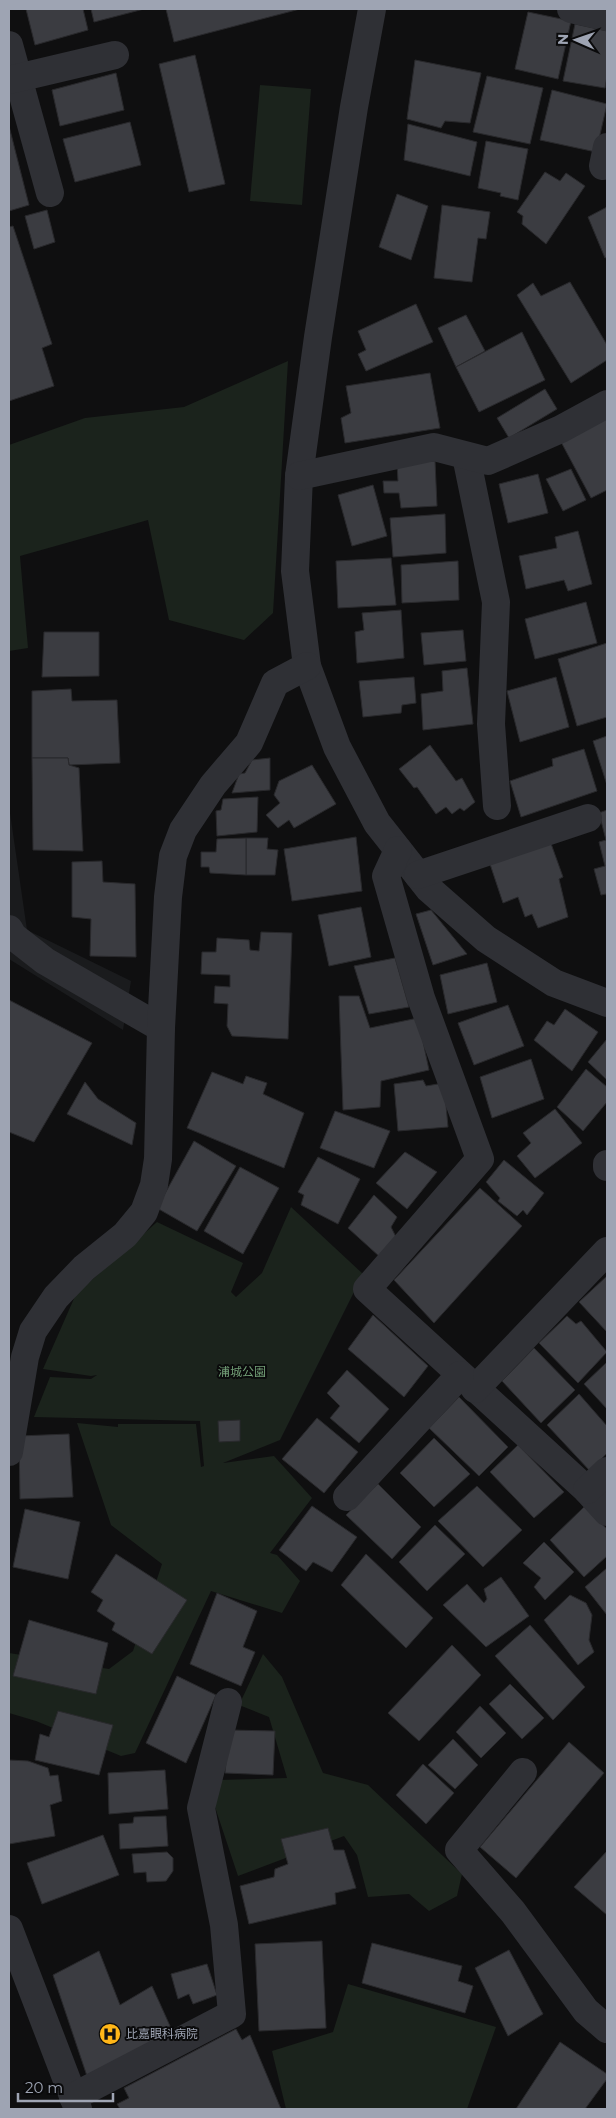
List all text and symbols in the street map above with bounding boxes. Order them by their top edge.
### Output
north arrow [551,15,601,65]
text: N [554,34,572,46]
park label: 浦城公園 [218,1364,266,1379]
hospital icon: 比嘉眼科病院 [98,2022,122,2046]
place label: 比嘉眼科病院 [126,2026,198,2041]
scale bar [18,2070,112,2102]
text: 20 m [25,2078,63,2097]

